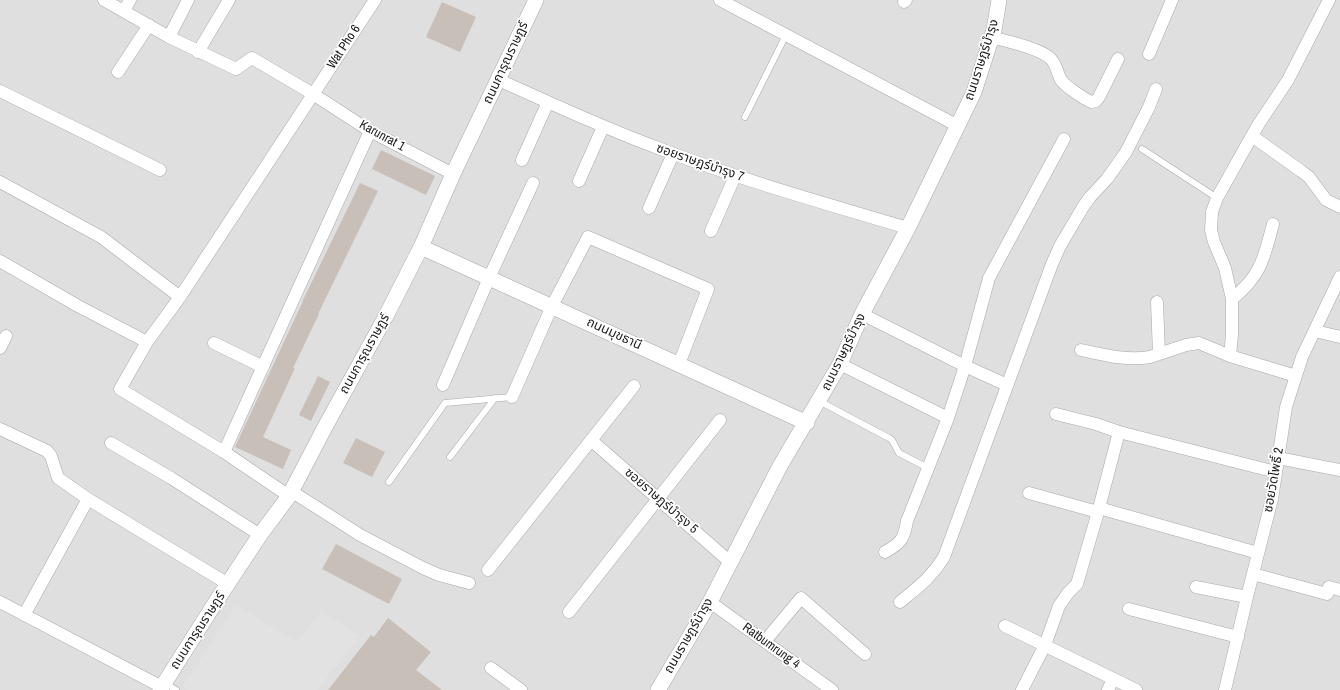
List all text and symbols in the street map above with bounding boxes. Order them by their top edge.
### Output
street label: ถนนราษฎร์บำรุง [962,17,1002,103]
street label: ถนนการุณราษฏร์ [480,19,532,107]
street label: Wat Pho 6 [324,22,364,72]
street label: Karunrat 1 [356,117,408,155]
street label: ซอยราษฎร์บำรุง 7 [654,141,746,185]
street label: ถนนการุณราษฏร์ [337,311,393,397]
street label: ถนนราษฎร์บำรุง [819,311,869,393]
street label: ถนนมุขธานี [584,314,644,354]
street label: ซอยวัดโพธิ์ 2 [1261,446,1287,514]
street label: ซอยราษฎร์บำรุง 5 [621,465,701,537]
street label: ถนนการุณราษฏร์ [167,589,229,673]
street label: ถนนราษฎร์บำรุง [661,596,717,676]
street label: Ratbumrung 4 [739,620,803,672]

